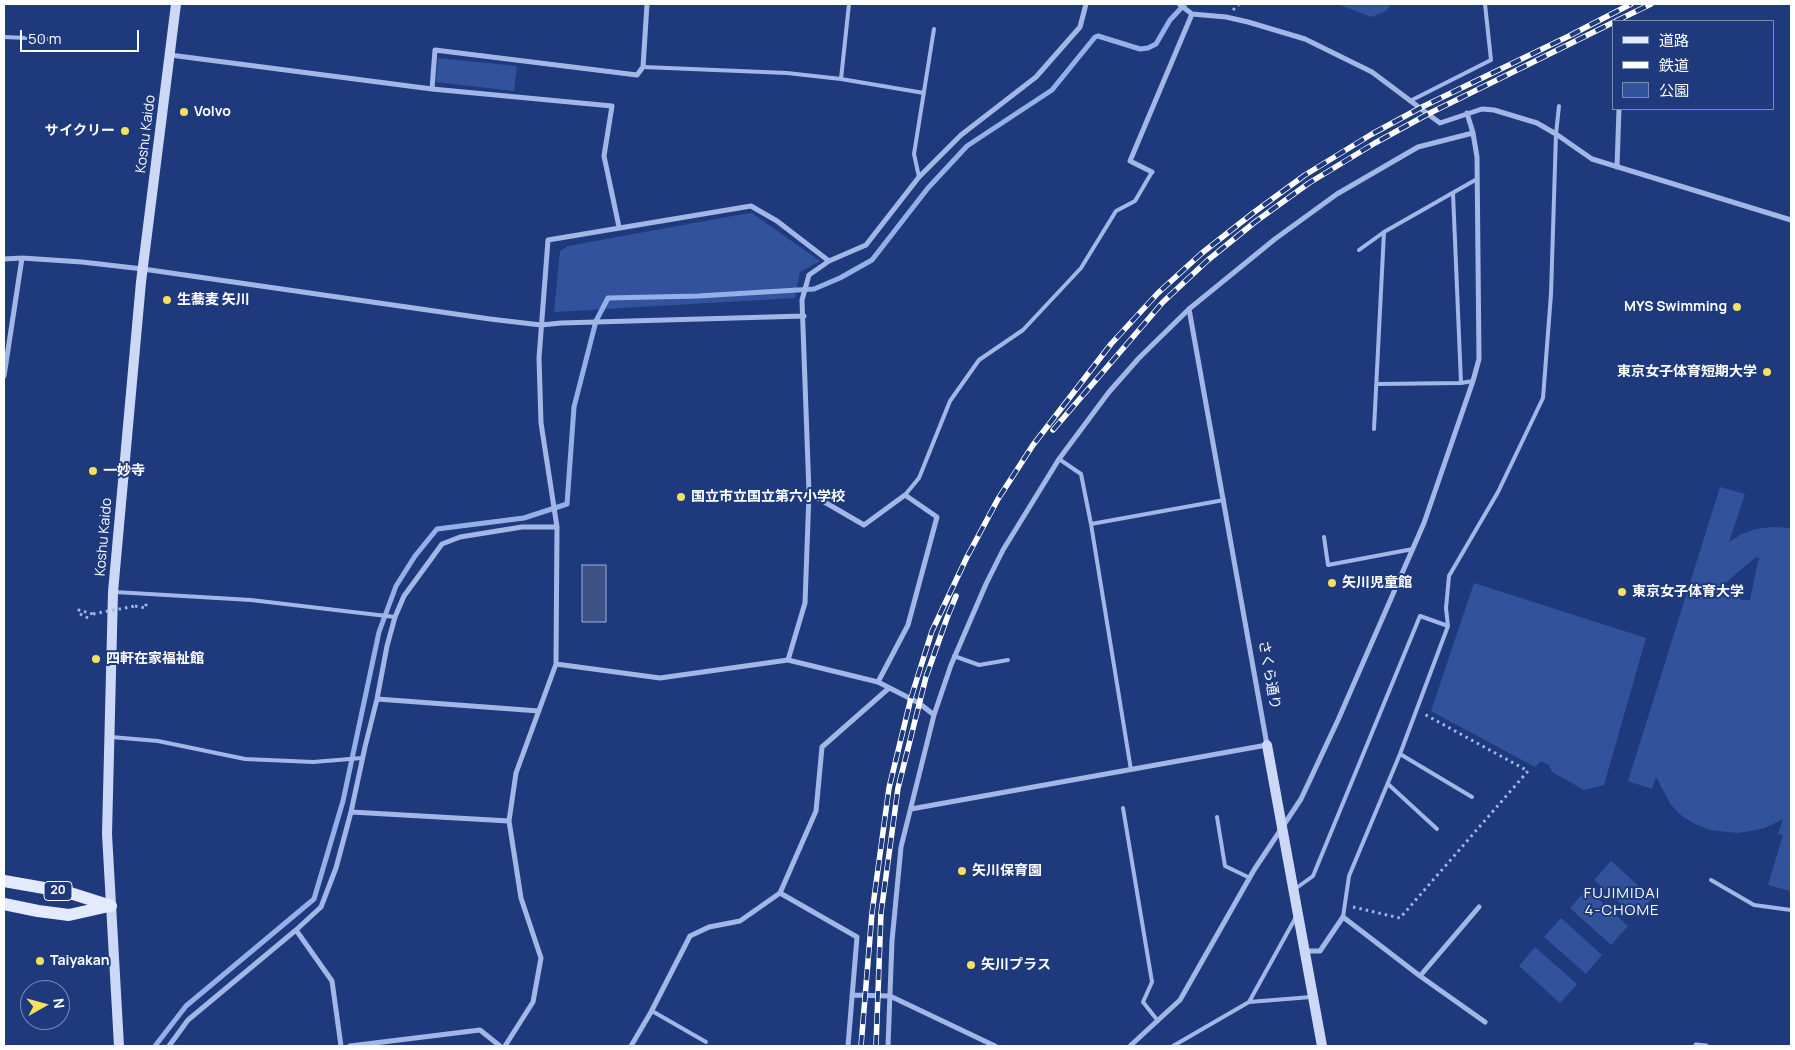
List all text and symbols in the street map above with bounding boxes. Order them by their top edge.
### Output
scale bar [22,20,141,52]
legend [1612,20,1775,110]
text: 50 m [28,28,62,49]
text: 道路 [1659,30,1689,51]
text: 鉄道 [1659,55,1689,76]
text: 公園 [1659,80,1689,101]
street label: Koshu Kaido [133,94,159,174]
place label: Volvo [194,104,231,120]
marker: Volvo [178,106,190,118]
place label: サイクリー [45,123,115,139]
marker: サイクリー [119,125,131,137]
place label: 生蕎麦 矢川 [177,292,250,308]
marker: 生蕎麦 矢川 [161,294,173,306]
place label: MYS Swimming [1624,299,1727,315]
marker: MYS Swimming [1731,301,1743,313]
place label: 東京女子体育短期大学 [1617,364,1757,380]
marker: 東京女子体育短期大学 [1761,366,1773,378]
place label: 一妙寺 [103,463,145,479]
marker: 一妙寺 [87,465,99,477]
place label: 国立市立国立第六小学校 [691,489,845,505]
marker: 国立市立国立第六小学校 [675,491,687,503]
street label: Koshu Kaido [92,497,116,577]
place label: 矢川児童館 [1342,575,1412,591]
marker: 矢川児童館 [1326,577,1338,589]
place label: 東京女子体育大学 [1632,584,1744,600]
marker: 東京女子体育大学 [1616,586,1628,598]
street label: さくら通り [1255,639,1283,711]
place label: 四軒在家福祉館 [106,651,204,667]
marker: 四軒在家福祉館 [90,653,102,665]
place label: 矢川保育園 [972,863,1042,879]
marker: 矢川保育園 [956,865,968,877]
road number: 20 [44,881,72,900]
district label: FUJIMIDAI 4-CHOME [1583,885,1661,920]
place label: Taiyakan [50,953,109,969]
marker: Taiyakan [34,955,46,967]
place label: 矢川プラス [981,957,1051,973]
marker: 矢川プラス [965,959,977,971]
north arrow [20,980,70,1030]
text: N [49,997,69,1009]

